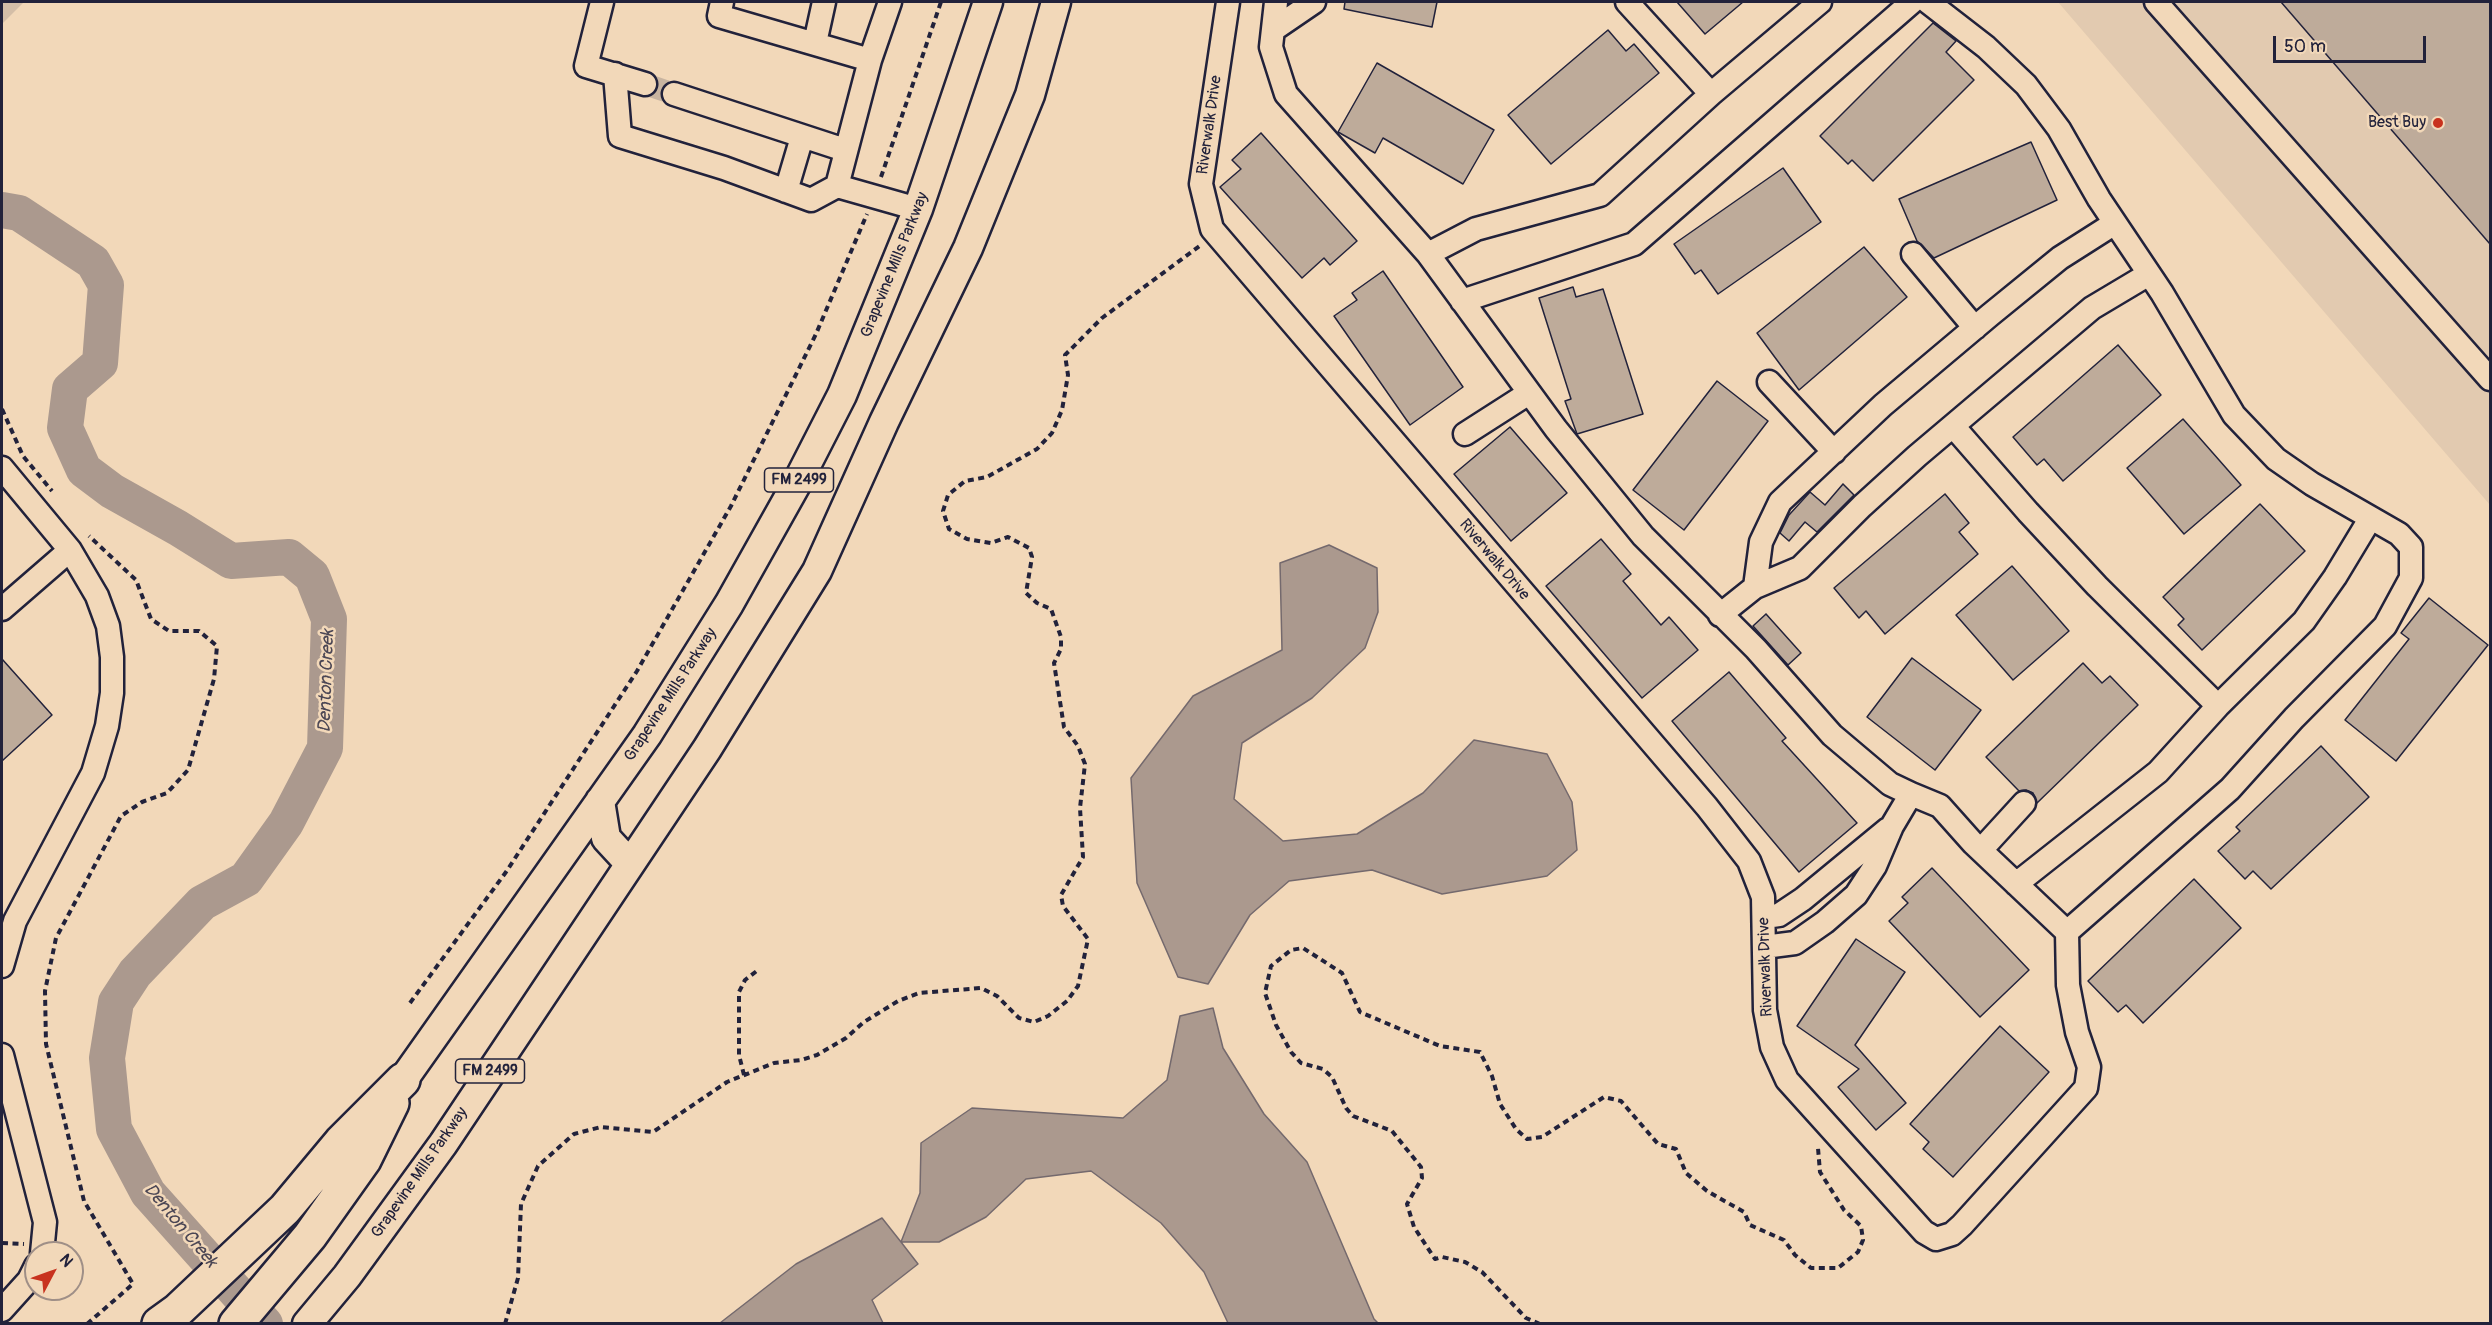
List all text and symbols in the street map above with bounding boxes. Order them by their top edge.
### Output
scale bar [2276,24,2429,62]
text: 50 m [2284,35,2326,58]
street label: Riverwalk Drive [1194,74,1226,176]
place label: Best Buy [2368,113,2426,133]
marker: Best Buy [2431,116,2445,130]
street label: Grapevine Mills Parkway [857,189,933,341]
road number: FM 2499 [764,468,834,492]
street label: Riverwalk Drive [1455,516,1533,604]
street label: Grapevine Mills Parkway [621,625,721,765]
water label: Denton Creek [314,629,340,733]
street label: Riverwalk Drive [1755,917,1777,1017]
road number: FM 2499 [456,1059,524,1083]
street label: Grapevine Mills Parkway [368,1104,472,1242]
water label: Denton Creek [139,1180,221,1272]
north arrow [24,1241,84,1301]
text: N [55,1250,77,1271]

